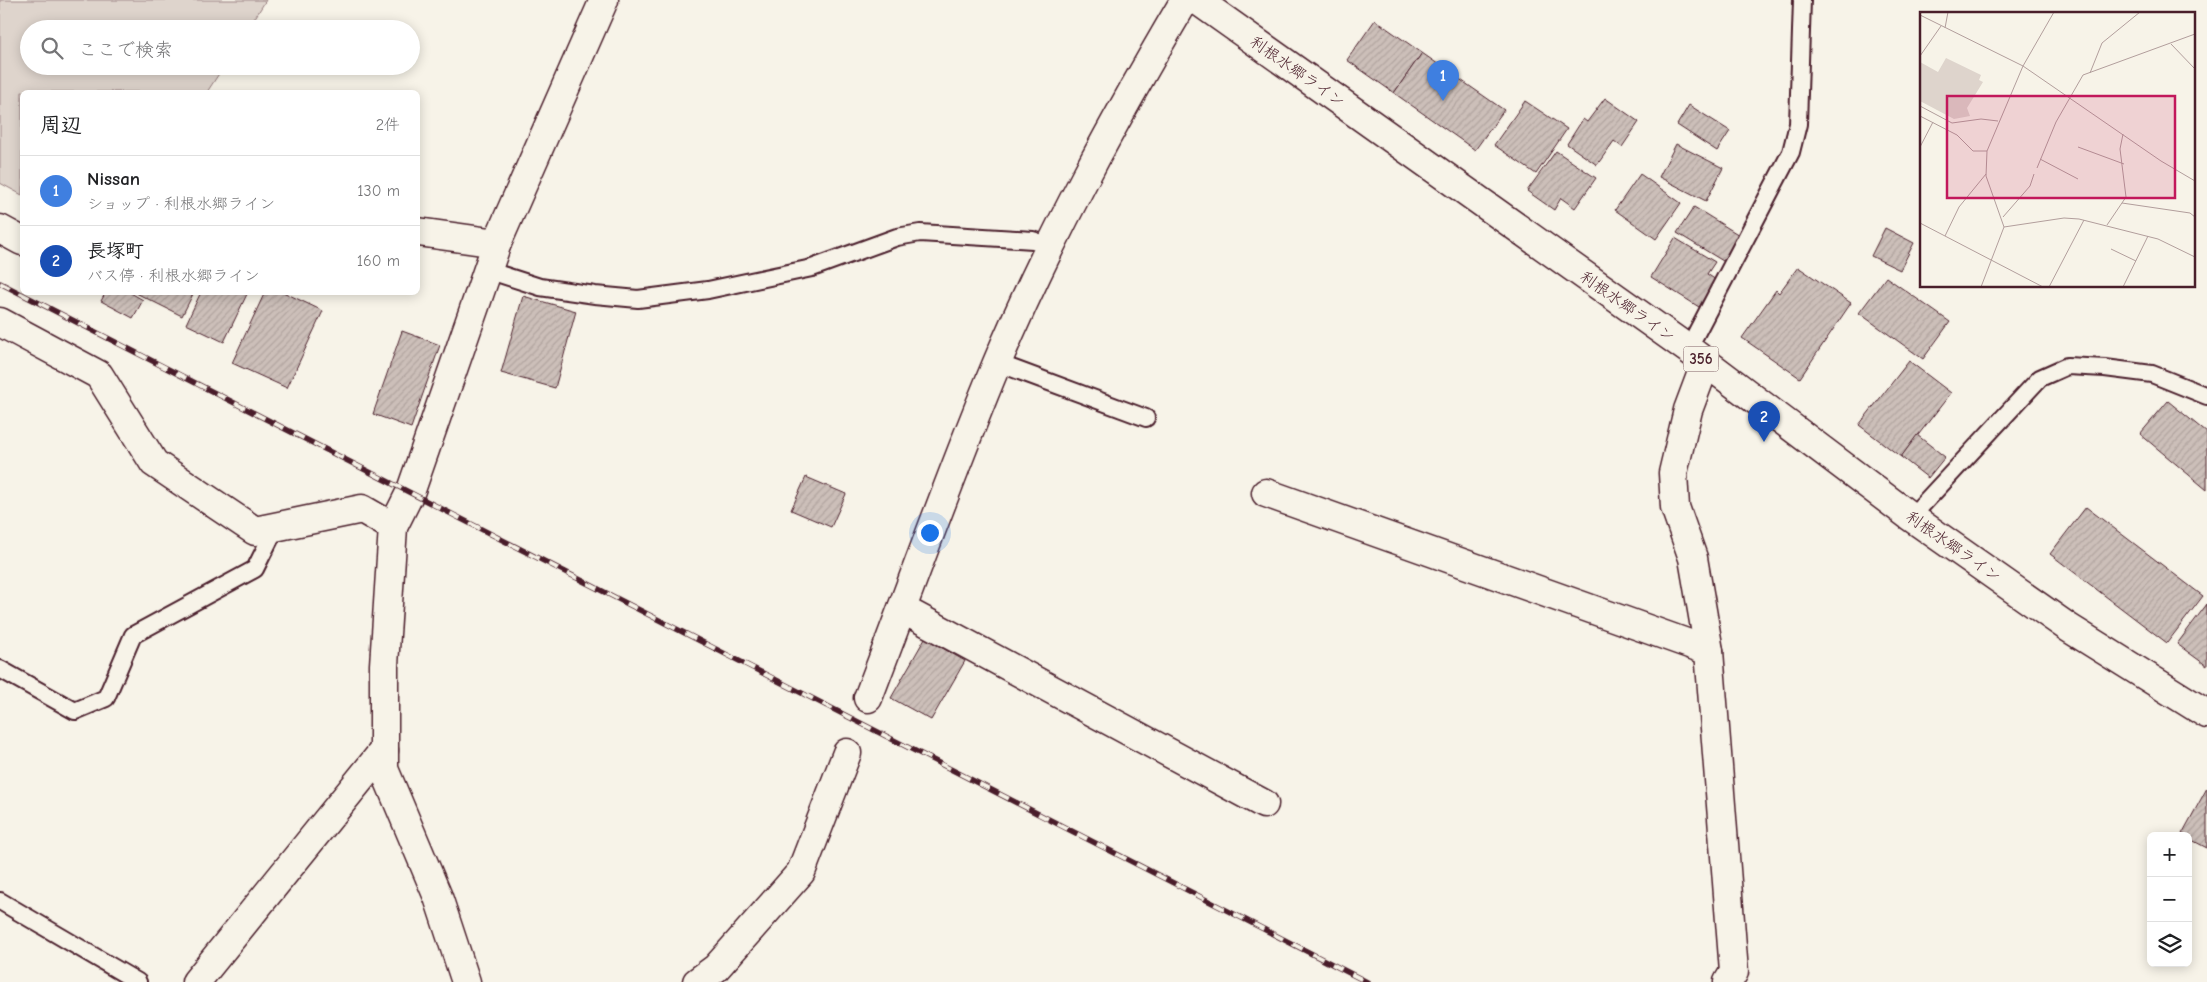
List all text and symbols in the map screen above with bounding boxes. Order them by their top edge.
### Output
inset map [1920,12,2194,288]
search box [20,20,420,75]
street label: 利根水郷ライン [1247,33,1348,111]
icon: search [38,34,66,62]
text: ここで検索 [78,39,173,61]
pin: 1 [1427,60,1459,101]
text: 周辺 [40,113,82,137]
text: 2件 [376,116,400,134]
text: Nissan [87,168,140,190]
text: 1 [53,182,59,200]
text: 130 m [357,182,400,200]
text: ショップ · 利根水郷ライン [87,195,275,213]
text: 長塚町 [87,240,144,262]
text: 2 [52,252,60,270]
text: 160 m [357,252,400,270]
text: バス停 · 利根水郷ライン [87,267,260,285]
street label: 利根水郷ライン [1577,268,1678,346]
road number: 356 [1684,346,1718,372]
pin: 2 [1748,401,1780,442]
street label: 利根水郷ライン [1903,508,2004,586]
your location [917,520,943,546]
map controls [2147,832,2192,967]
button: + [2147,832,2192,877]
button: − [2147,877,2192,922]
button: layers [2147,922,2192,967]

